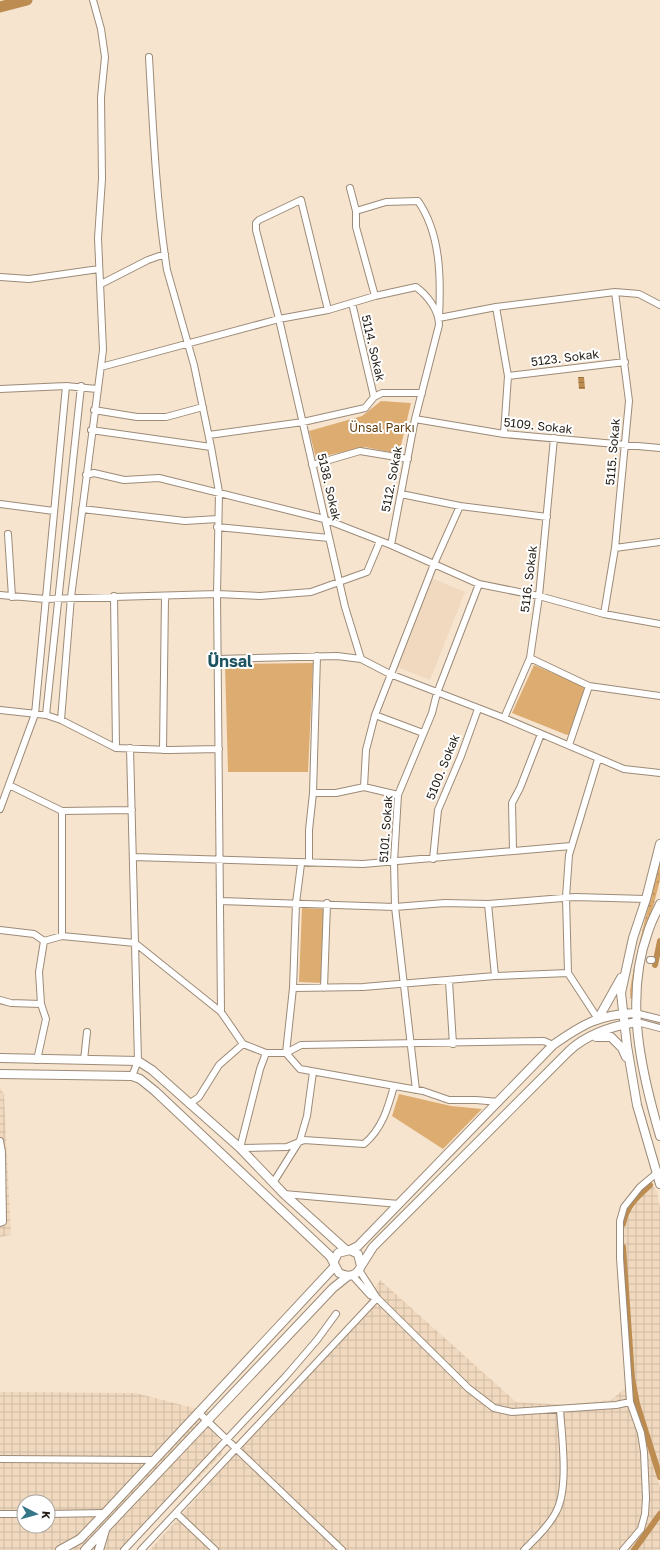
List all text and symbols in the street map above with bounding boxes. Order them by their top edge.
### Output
street label: 5114. Sokak [359,313,388,383]
street label: 5123. Sokak [530,346,600,369]
street label: 5109. Sokak [503,414,573,437]
street label: 5115. Sokak [602,418,623,486]
park label: Ünsal Parkı [349,420,415,435]
street label: 5112. Sokak [378,444,405,513]
street label: 5138. Sokak [314,452,345,522]
street label: 5116. Sokak [517,544,540,613]
district label: Ünsal [208,651,253,671]
street label: 5100. Sokak [423,732,463,802]
street label: 5101. Sokak [376,794,395,863]
north arrow [16,1494,56,1534]
text: K [40,1510,53,1520]

